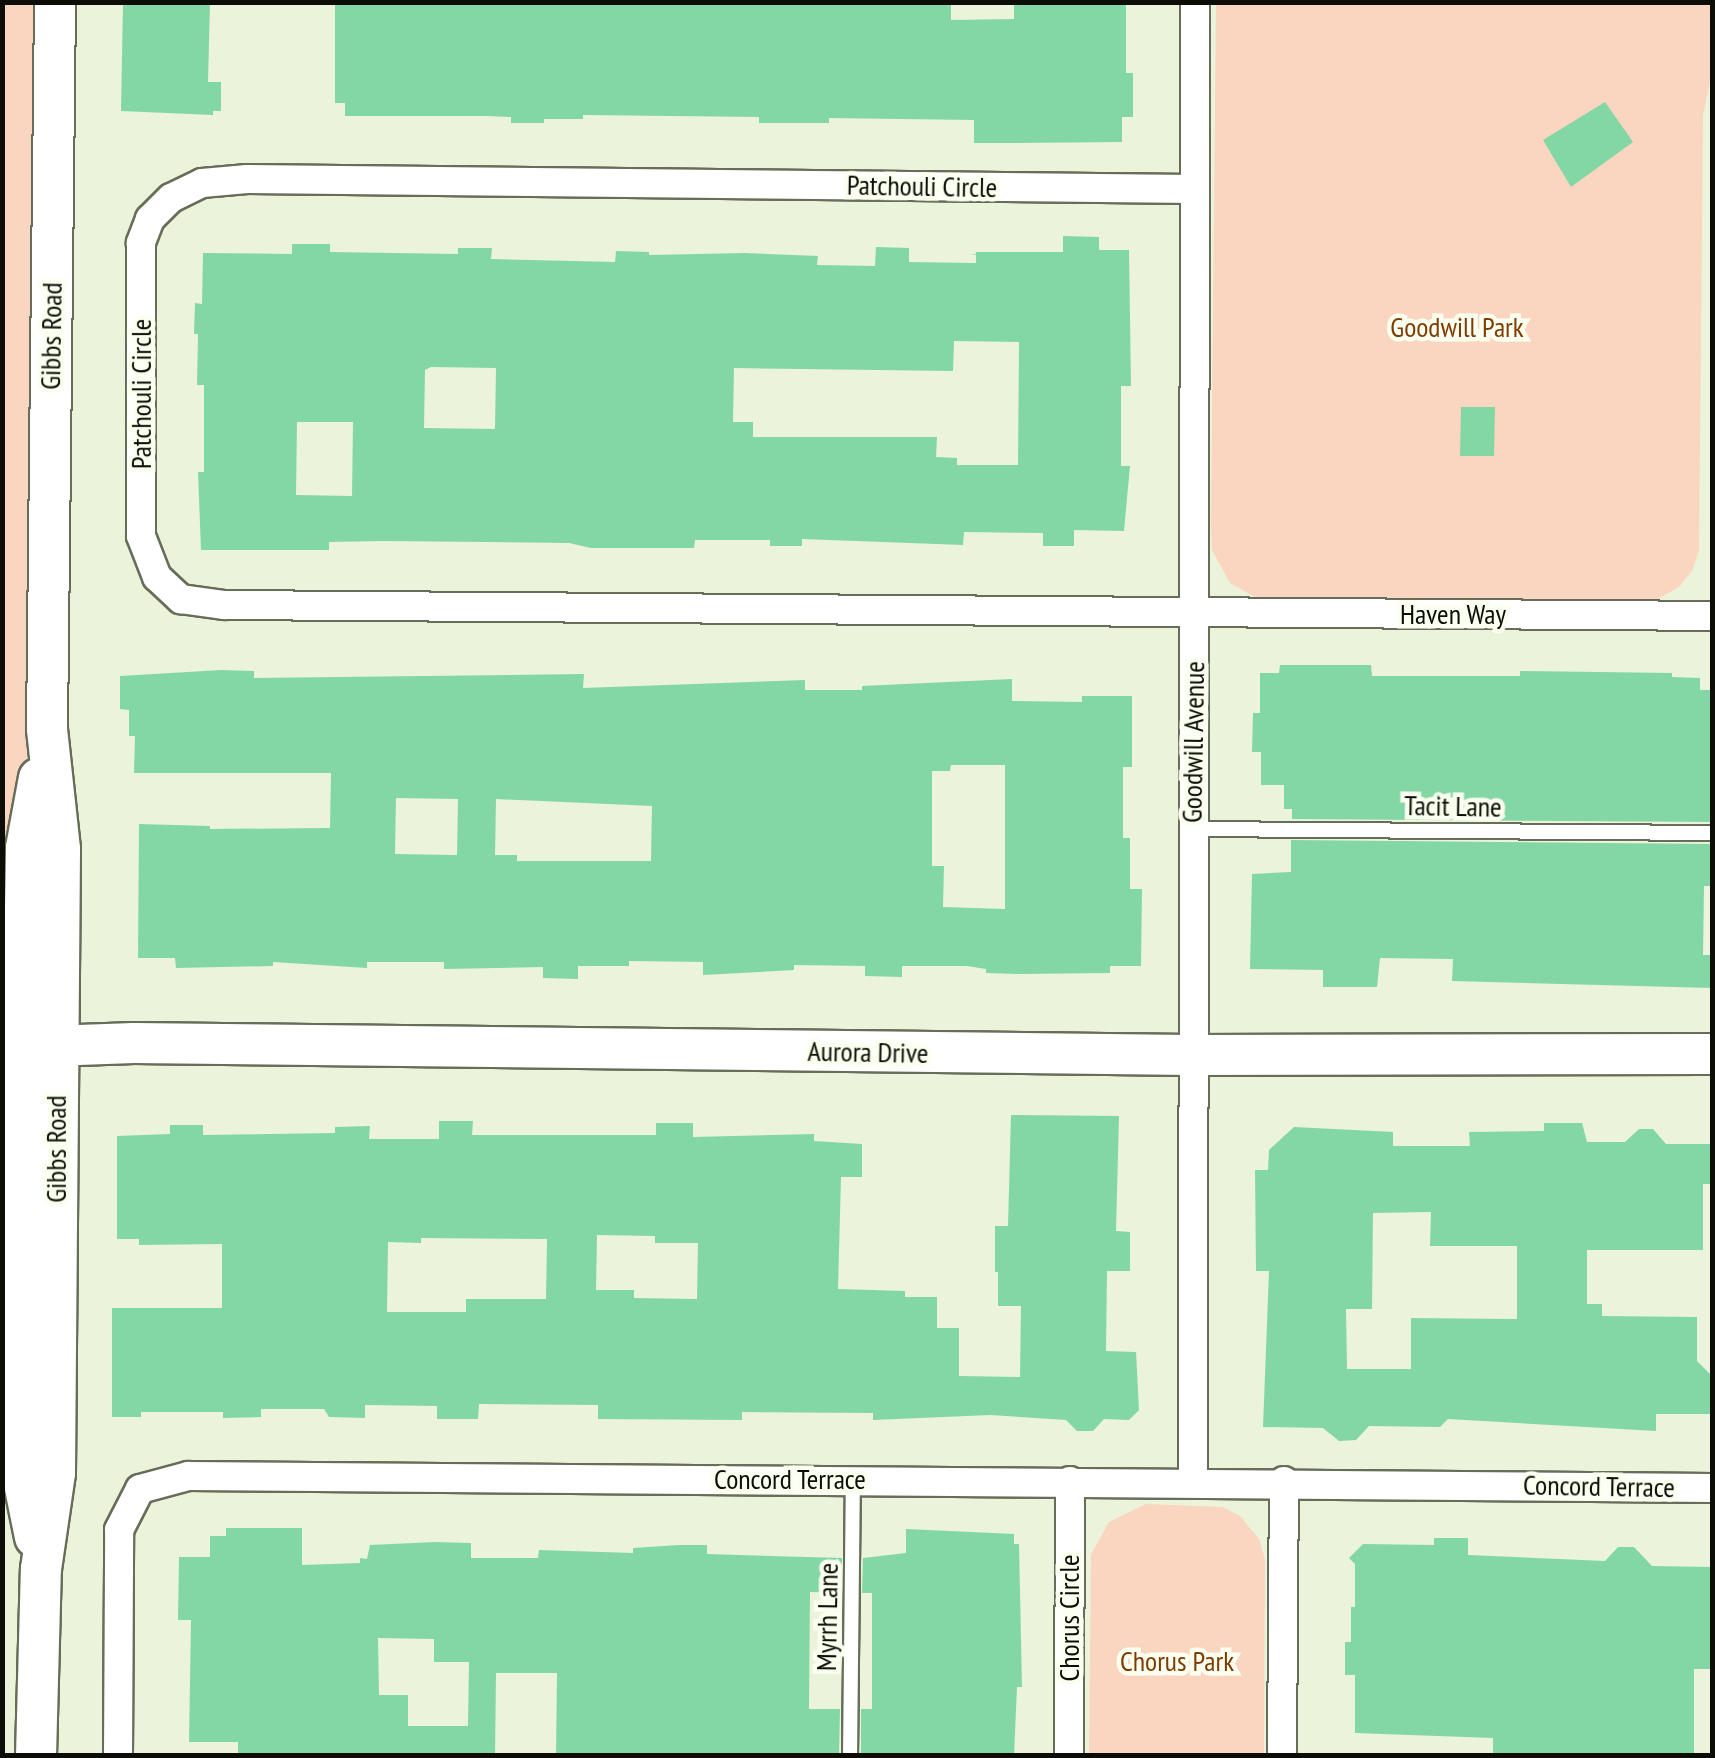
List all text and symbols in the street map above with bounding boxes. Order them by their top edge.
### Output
street label: Patchouli Circle [847,168,997,204]
street label: Gibbs Road [33,282,69,390]
park label: Goodwill Park [1390,310,1524,344]
street label: Patchouli Circle [124,319,158,469]
street label: Haven Way [1400,597,1506,631]
street label: Goodwill Avenue [1175,660,1211,824]
street label: Tacit Lane [1404,788,1502,824]
street label: Aurora Drive [807,1034,929,1070]
street label: Gibbs Road [39,1095,73,1203]
street label: Concord Terrace [714,1462,866,1496]
street label: Concord Terrace [1522,1468,1676,1504]
street label: Chorus Circle [1052,1554,1086,1682]
street label: Myrrh Lane [809,1563,845,1671]
park label: Chorus Park [1120,1644,1234,1678]

